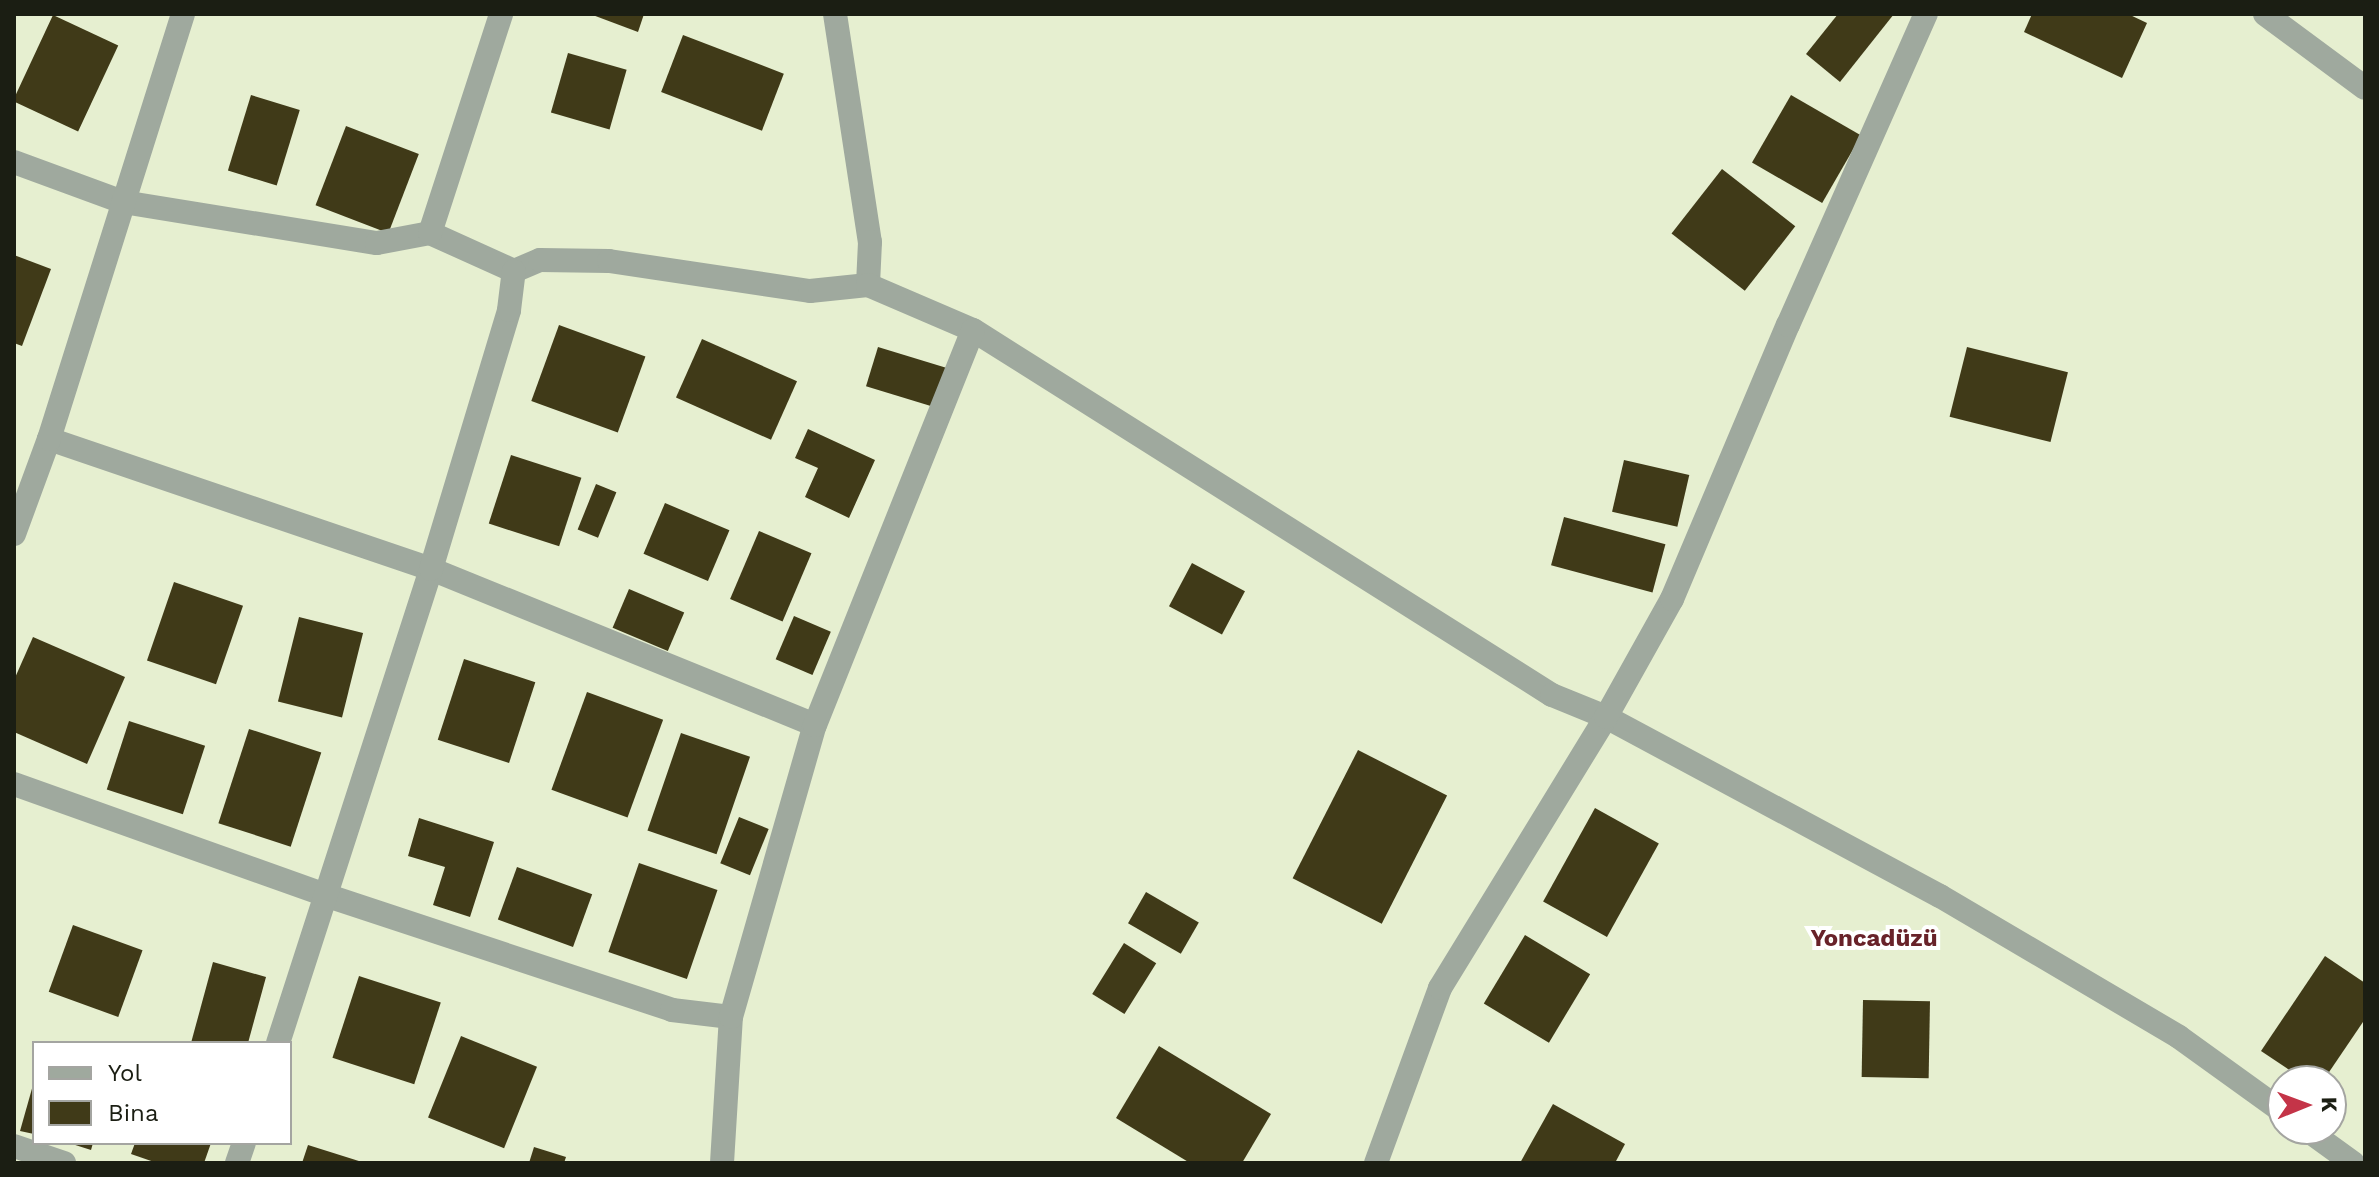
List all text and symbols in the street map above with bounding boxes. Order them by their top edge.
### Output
district label: Yoncadüzü [1811,925,1937,953]
legend [32,1041,292,1145]
text: Yol [108,1059,142,1087]
north arrow [2267,1065,2347,1145]
text: K [2317,1097,2342,1112]
text: Bina [108,1099,159,1127]

